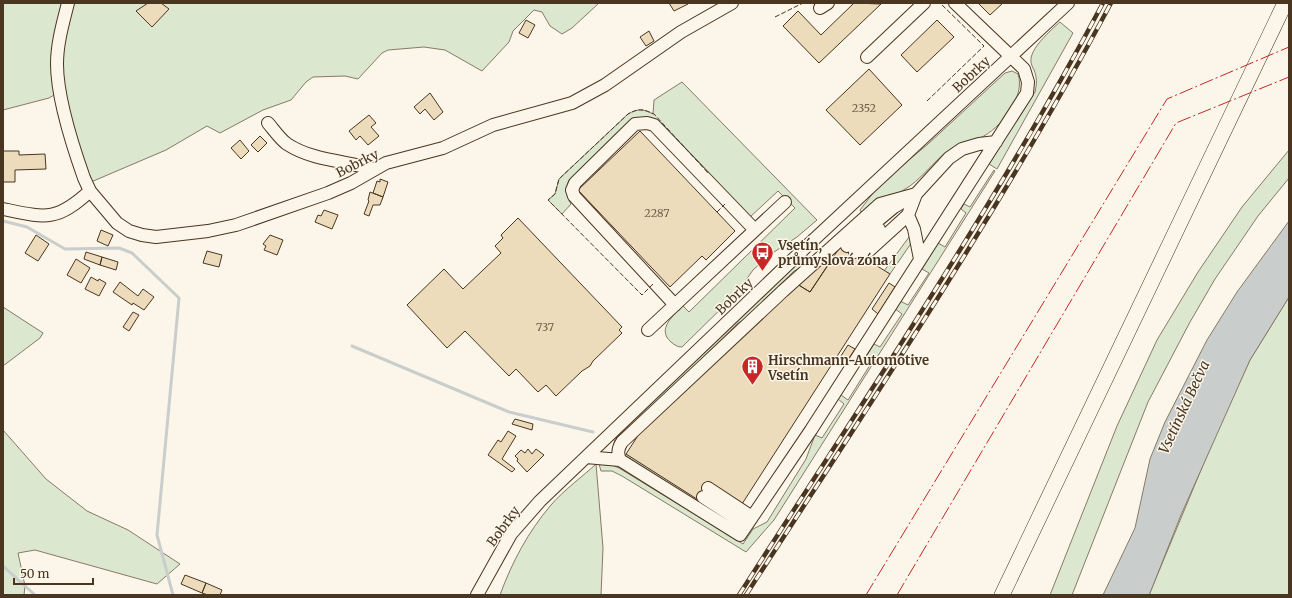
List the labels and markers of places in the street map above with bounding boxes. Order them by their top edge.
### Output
place label: Vsetín, průmyslová zóna I [777,237,897,269]
bus stop icon: Vsetín, průmyslová zóna I [749,239,775,272]
place label: Hirschmann-Automotive Vsetín [767,352,929,384]
building icon: Hirschmann-Automotive Vsetín [740,354,766,387]

